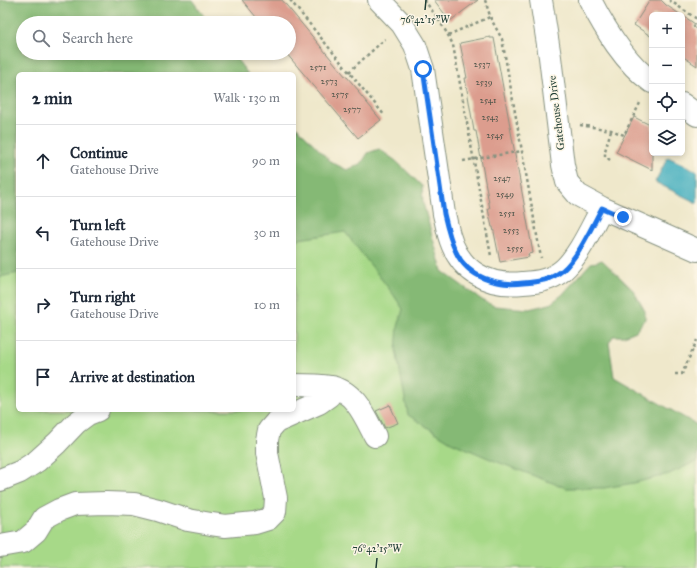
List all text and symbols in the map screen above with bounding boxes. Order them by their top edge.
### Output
map controls [649,12,685,156]
button: + [649,12,685,48]
text: 76°42'15"W [400,14,450,26]
search box [16,16,296,60]
icon: search [30,27,52,49]
text: Search here [62,29,133,47]
button: − [649,48,685,84]
house number: 2537 [474,58,491,69]
route start [414,60,432,78]
house number: 2571 [310,61,327,72]
street label: Gatehouse Drive [545,74,568,151]
house number: 2573 [321,75,338,86]
house number: 2539 [476,76,493,87]
button: locate [649,84,685,120]
text: 2 min [32,88,72,109]
house number: 2575 [331,88,350,99]
text: Walk · 130 m [213,90,280,106]
house number: 2541 [480,94,497,105]
house number: 2577 [343,103,361,114]
house number: 2543 [482,111,499,122]
button: layers [649,120,685,156]
house number: 2545 [486,129,505,140]
text: Continue [70,144,128,162]
icon: ahead [32,150,54,172]
text: 90 m [252,153,280,169]
text: Gatehouse Drive [70,162,159,178]
house number: 2547 [493,172,511,183]
house number: 2549 [496,188,514,199]
house number: 2551 [499,207,516,218]
route end [614,208,632,226]
text: Turn left [70,216,126,234]
icon: left [32,222,54,244]
house number: 2553 [503,224,520,235]
text: 30 m [254,225,280,241]
text: Gatehouse Drive [70,234,159,250]
house number: 2555 [507,242,524,253]
text: Turn right [70,288,135,306]
icon: right [32,294,54,316]
text: 10 m [254,297,280,313]
text: Gatehouse Drive [70,306,159,322]
icon: arrive [32,366,54,388]
text: Arrive at destination [70,368,195,386]
text: 76°42'15"W [352,543,402,555]

